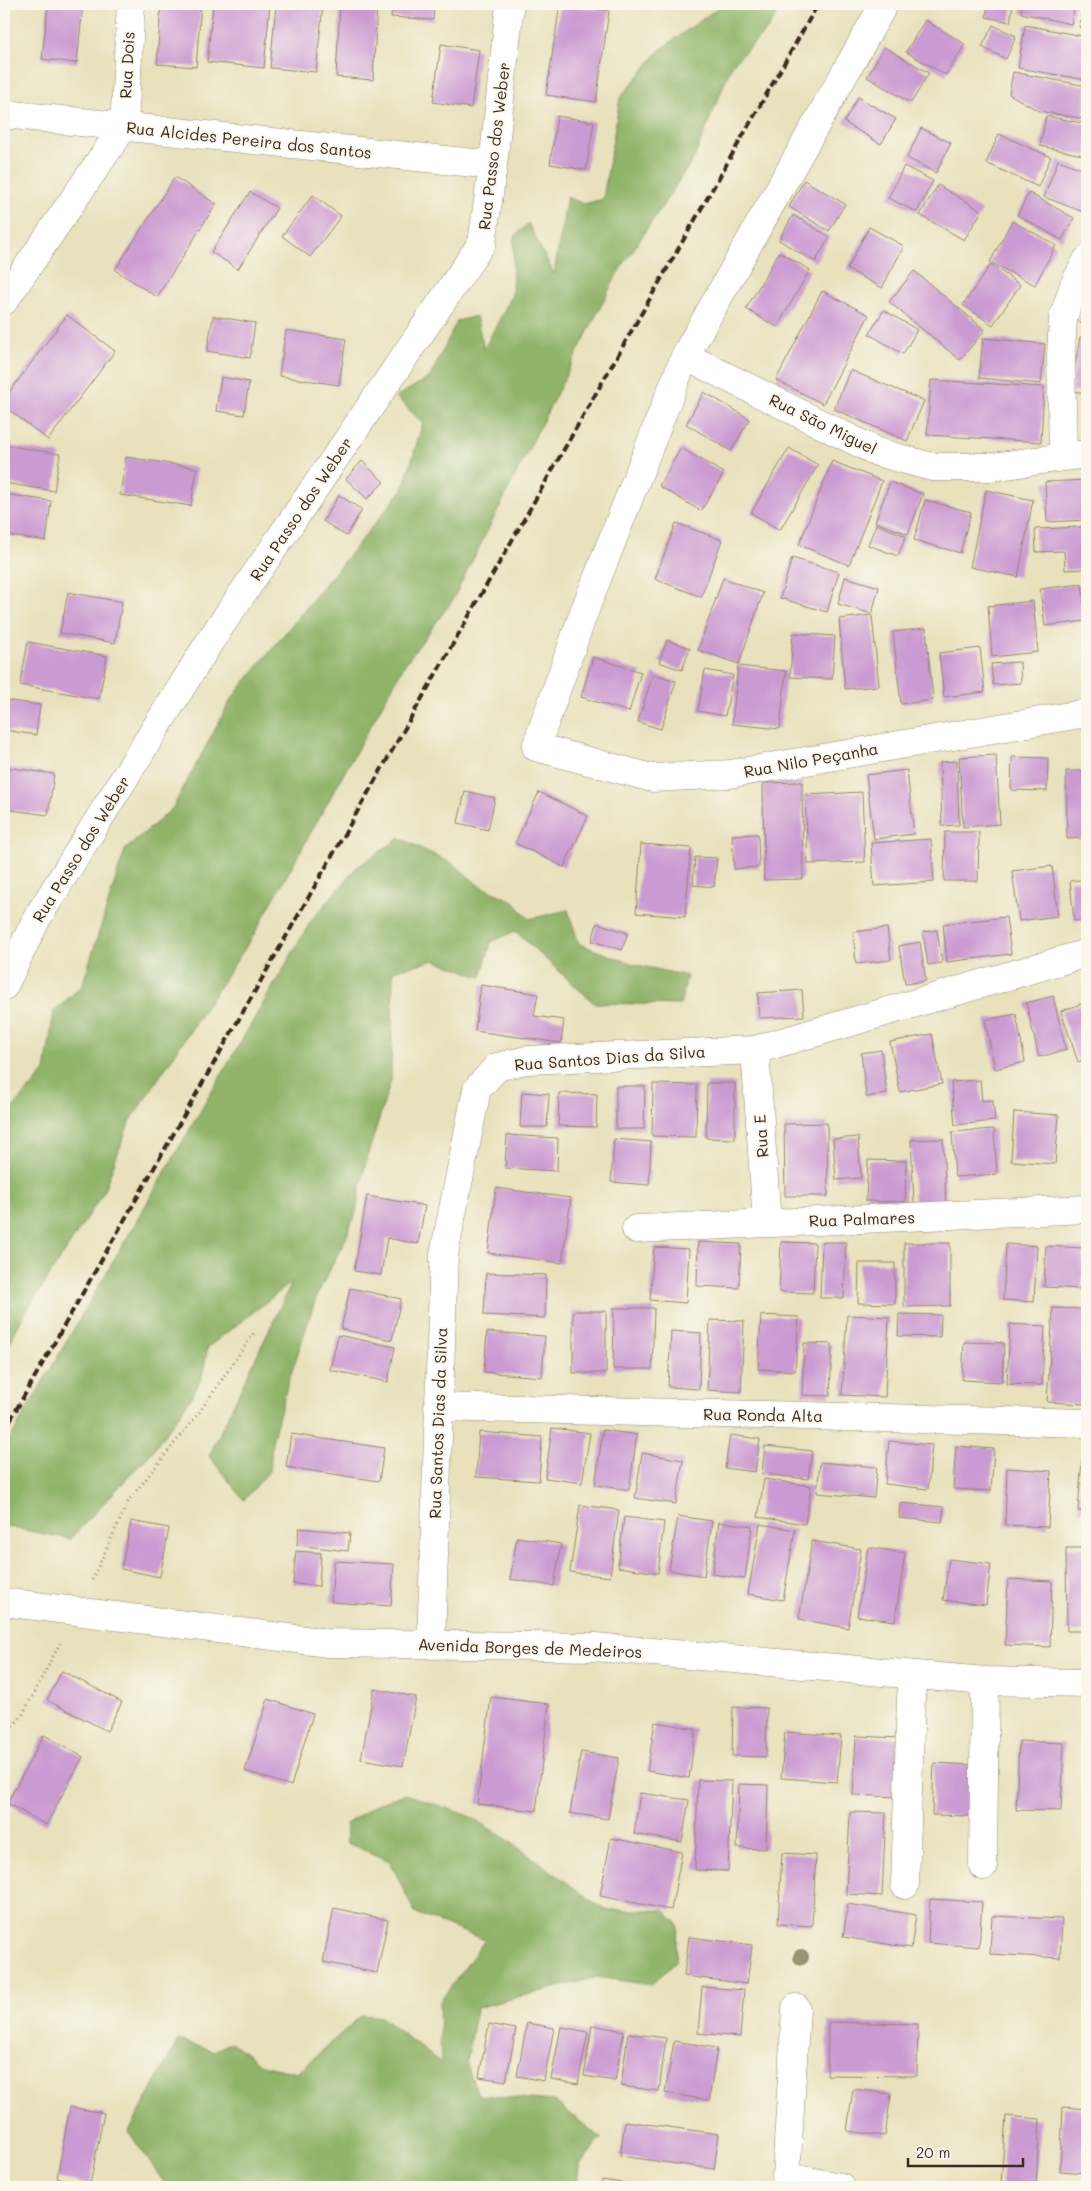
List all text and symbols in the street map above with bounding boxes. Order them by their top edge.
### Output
street label: Rua Dois [114,31,139,99]
street label: Rua Passo dos Weber [473,61,514,231]
street label: Rua Alcides Pereira dos Santos [125,116,373,163]
street label: Rua São Miguel [766,388,881,459]
street label: Rua Passo dos Weber [245,433,356,584]
street label: Rua Nilo Peçanha [742,737,880,782]
street label: Rua Passo dos Weber [27,772,134,926]
street label: Rua Santos Dias da Silva [514,1040,706,1075]
street label: Rua E [749,1114,772,1158]
street label: Rua Palmares [809,1206,915,1231]
street label: Rua Santos Dias da Silva [424,1327,451,1519]
street label: Rua Ronda Alta [703,1403,823,1426]
street label: Avenida Borges de Medeiros [418,1633,643,1662]
scale bar [908,2136,1024,2168]
text: 20 m [916,2142,950,2162]

